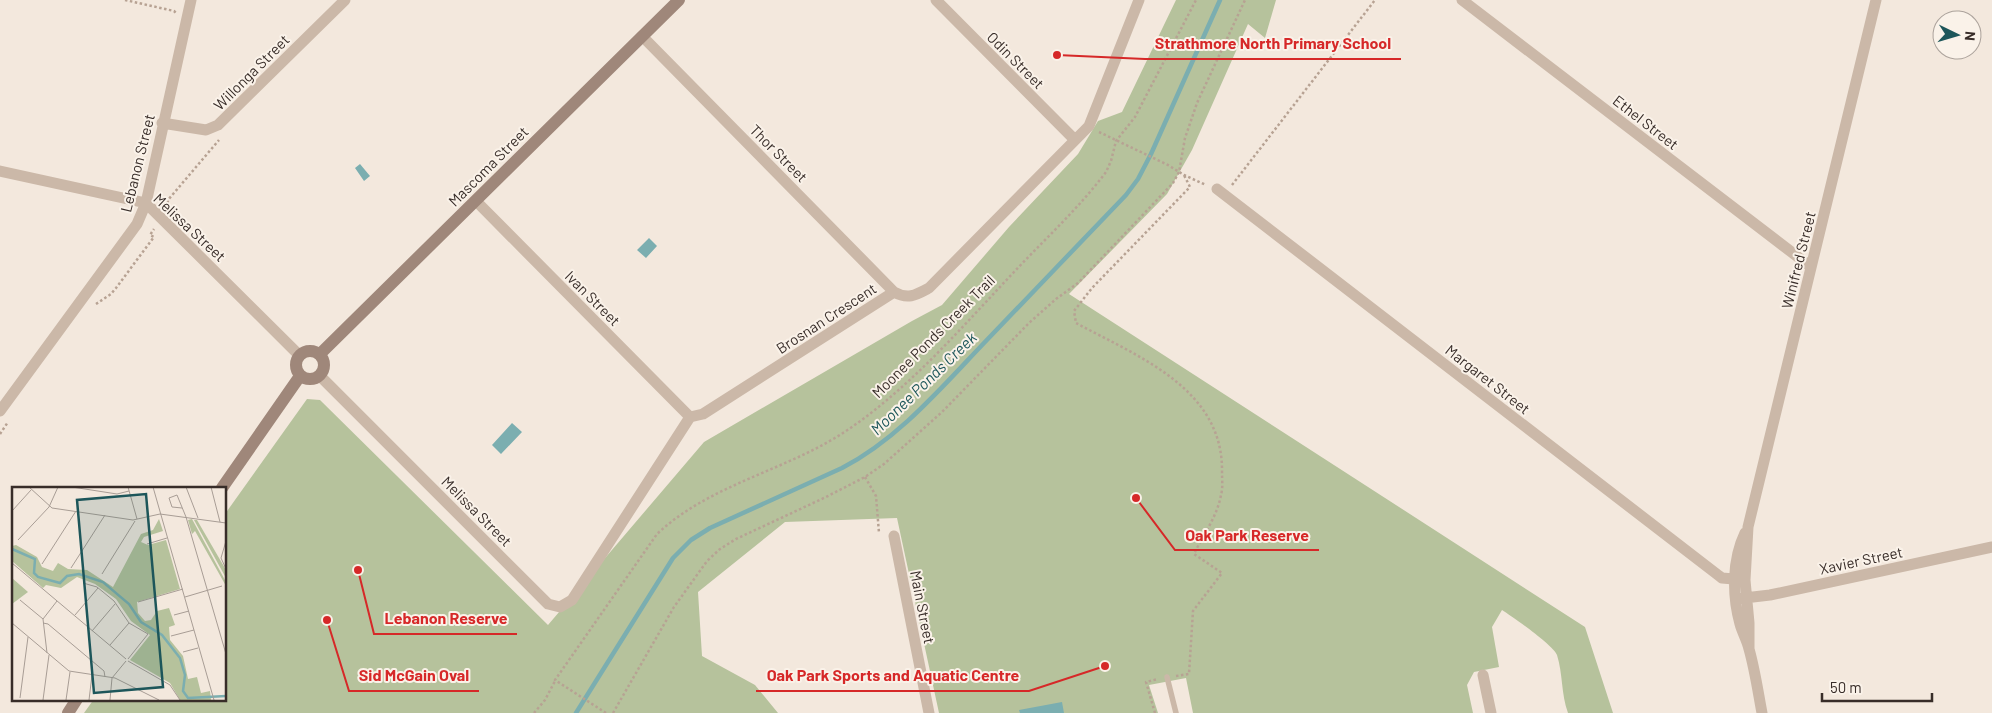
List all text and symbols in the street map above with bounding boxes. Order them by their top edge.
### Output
north arrow [1932,10,1982,60]
street label: Odin Street [984,28,1048,92]
callout: Strathmore North Primary School [1145,28,1401,59]
street label: Willonga Street [209,30,293,114]
text: N [1962,31,1979,42]
text: Strathmore North Primary School [1155,33,1391,52]
street label: Ethel Street [1610,91,1682,153]
street label: Lebanon Street [116,112,158,214]
street label: Thor Street [746,120,812,186]
street label: Mascoma Street [444,122,532,210]
street label: Melissa Street [150,189,230,265]
street label: Winifred Street [1777,209,1819,311]
street label: Ivan Street [562,267,624,329]
street label: Moonee Ponds Creek Trail [868,271,998,401]
street label: Brosnan Crescent [773,279,879,357]
water label: Moonee Ponds Creek [866,328,980,438]
street label: Margaret Street [1442,340,1534,418]
street label: Melissa Street [438,472,516,550]
inset map [12,487,226,700]
callout: Oak Park Reserve [1175,519,1319,550]
text: Oak Park Reserve [1185,525,1309,544]
street label: Xavier Street [1818,542,1904,578]
street label: Main Street [907,569,939,645]
callout: Lebanon Reserve [374,603,517,634]
text: Lebanon Reserve [385,608,508,627]
callout: Sid McGain Oval [349,660,479,691]
callout: Oak Park Sports and Aquatic Centre [756,660,1029,691]
text: Sid McGain Oval [359,665,469,684]
text: Oak Park Sports and Aquatic Centre [767,665,1020,684]
scale bar [1822,670,1932,702]
text: 50 m [1830,678,1862,696]

